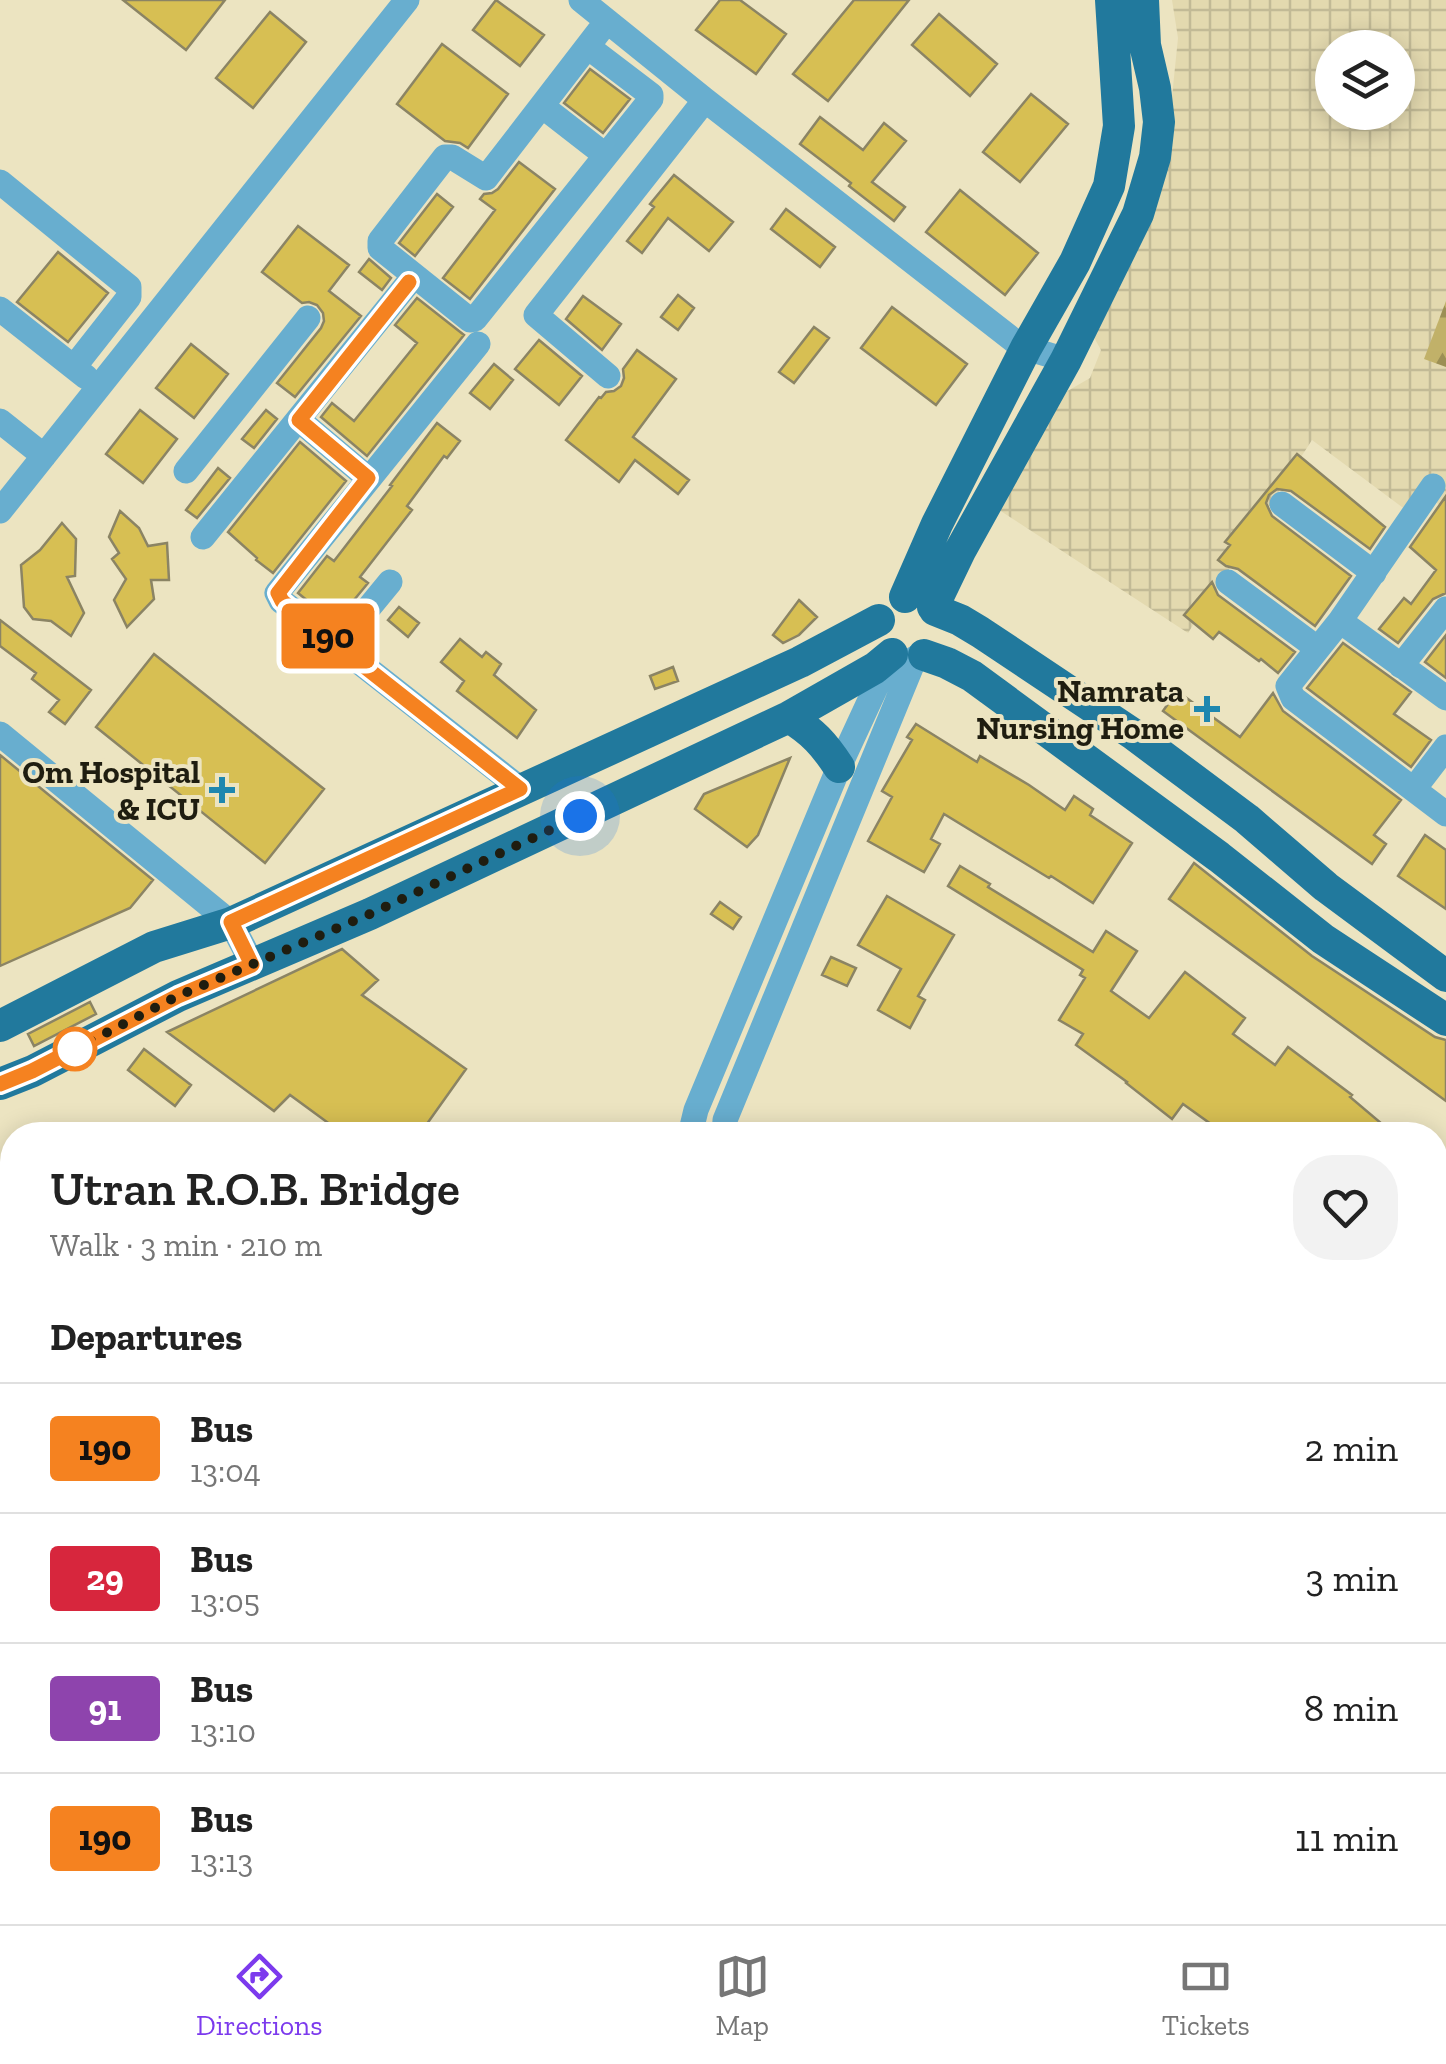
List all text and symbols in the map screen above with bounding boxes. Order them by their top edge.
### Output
map controls [1315,30,1415,130]
button: layers [1315,30,1415,130]
line badge: 190 [270,604,386,668]
text: 190 [301,615,355,657]
place label: Namrata Nursing Home [976,672,1184,747]
marker: Namrata Nursing Home [1194,696,1220,722]
place label: Om Hospital & ICU [22,753,200,828]
marker: Om Hospital & ICU [209,777,235,803]
your location [555,791,605,841]
unlabelled marker [54,1028,96,1070]
button: heart [1293,1155,1398,1260]
text: Utran R.O.B. Bridge [50,1160,460,1217]
text: Walk · 3 min · 210 m [50,1226,322,1264]
text: Departures [50,1314,242,1360]
text: Bus [190,1406,253,1452]
text: 2 min [1305,1425,1398,1471]
text: 190 [78,1427,132,1469]
text: 13:04 [190,1452,261,1490]
text: Bus [190,1536,253,1582]
text: 3 min [1306,1555,1398,1601]
text: 29 [86,1557,124,1599]
text: 13:05 [190,1582,260,1620]
text: Bus [190,1666,253,1712]
text: 8 min [1304,1685,1398,1731]
text: 91 [89,1687,121,1729]
text: 13:10 [190,1712,256,1750]
text: Bus [190,1796,253,1842]
text: 11 min [1295,1815,1398,1861]
text: 190 [78,1817,132,1859]
text: 13:13 [190,1842,253,1880]
tab: Directions [196,1949,322,2042]
tab: Map [715,1949,770,2042]
tab: Tickets [1162,1949,1250,2042]

